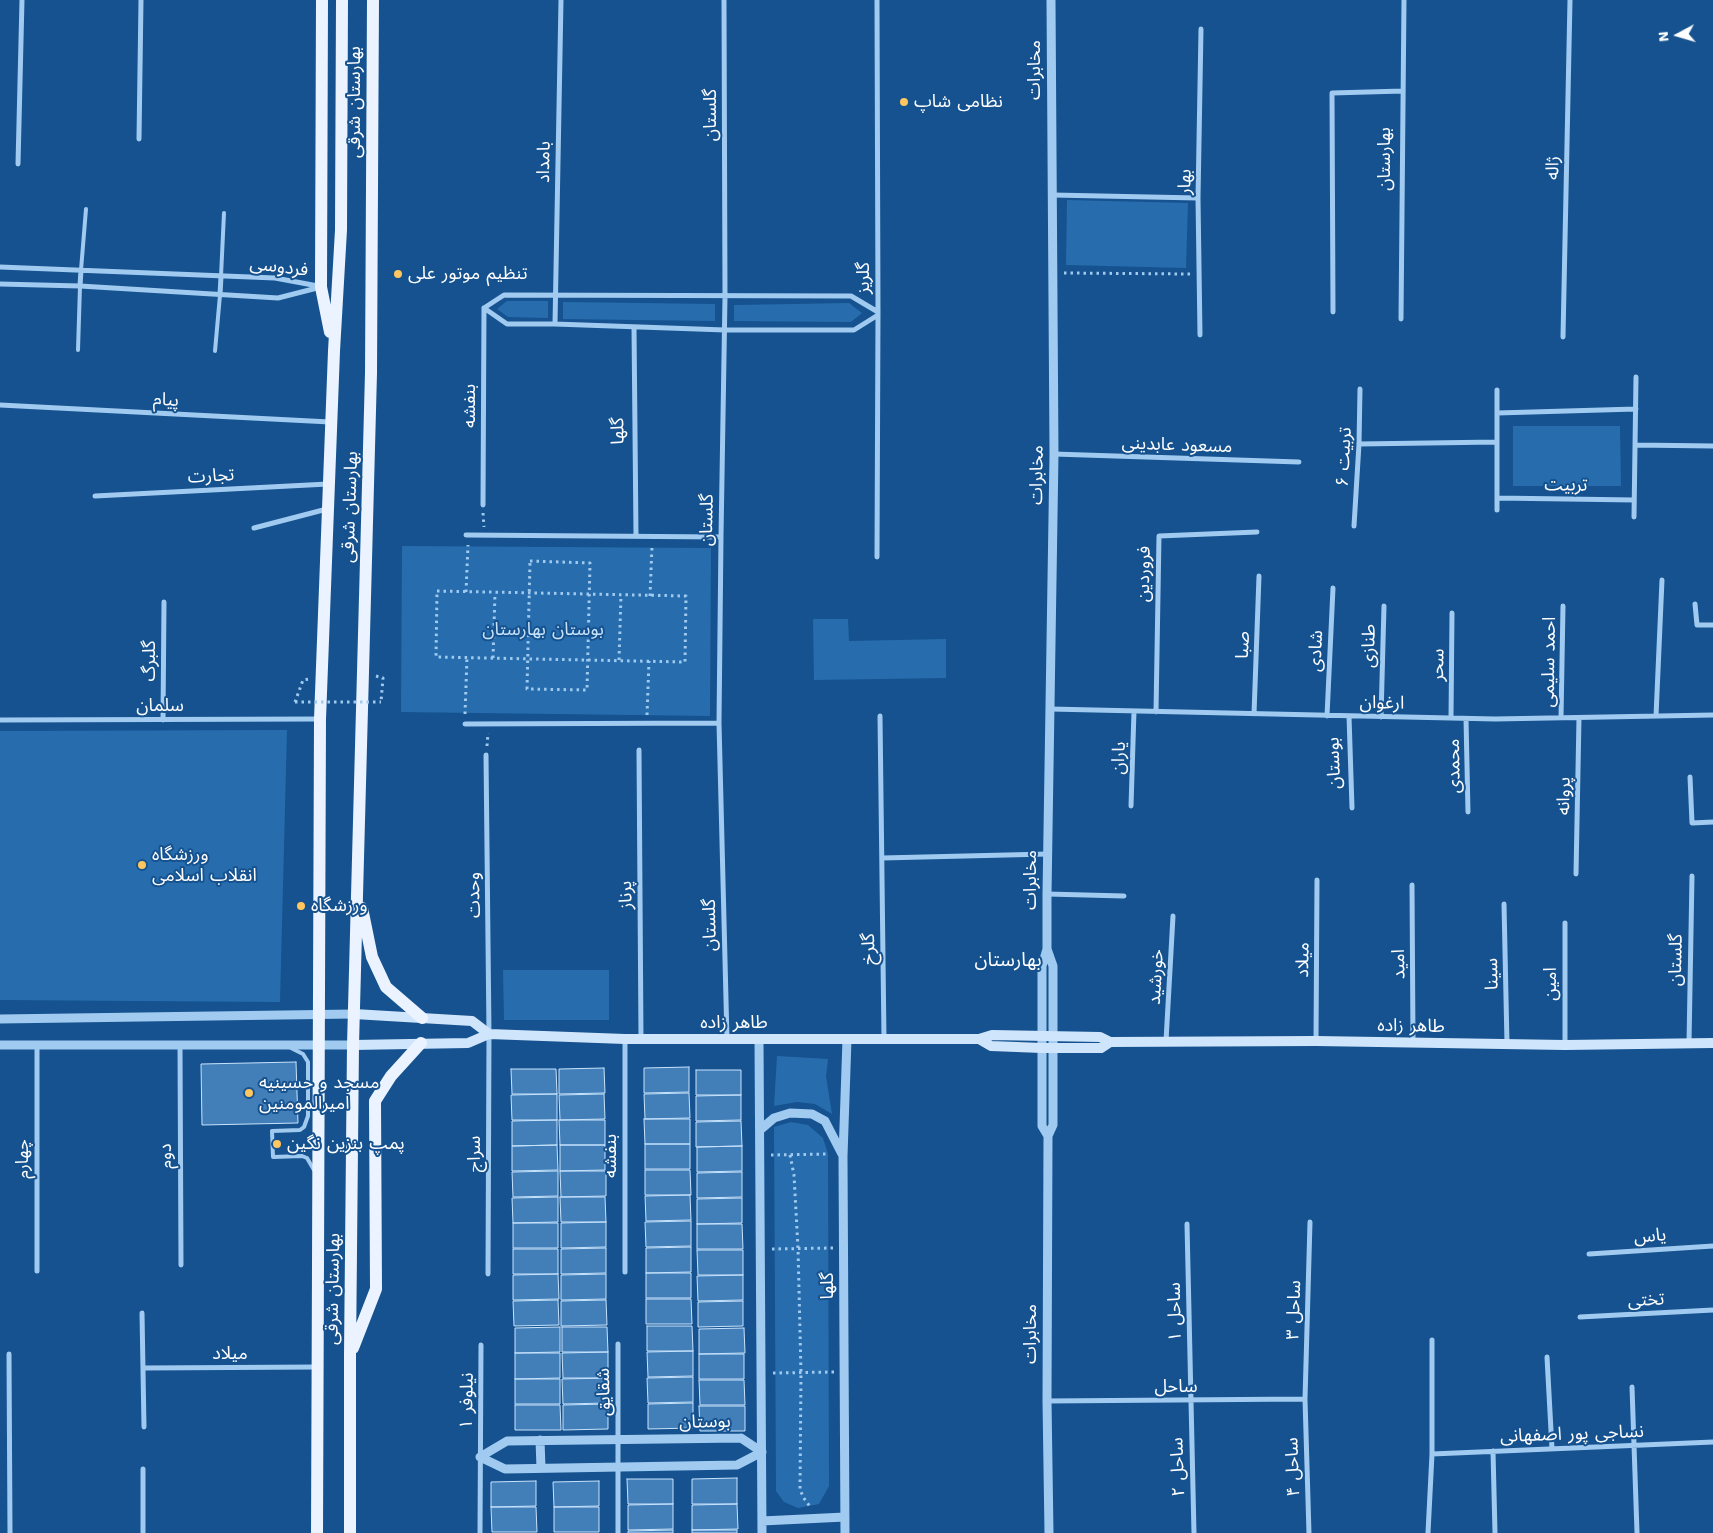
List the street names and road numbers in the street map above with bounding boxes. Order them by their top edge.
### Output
street label: مخابرات [1024,40,1046,100]
street label: بهارستان شرقی [344,46,366,158]
street label: گلستان [700,89,722,141]
street label: بهارستان [1374,127,1396,191]
street label: بامداد [533,141,555,183]
street label: ژاله [1542,156,1564,180]
street label: بهار [1174,169,1196,195]
street label: فردوسی [249,253,309,281]
street label: گلریز [853,262,875,294]
street label: بنفشه [459,384,481,428]
street label: پیام [152,389,180,411]
street label: گلها [607,417,629,445]
street label: تربیت ۶ [1332,427,1356,487]
street label: مسعود عابدینی [1121,432,1233,458]
street label: مخابرات [1026,445,1048,505]
street label: بهارستان شرقی [337,451,363,563]
street label: تجارت [187,464,235,488]
street label: تربیت [1544,474,1588,496]
street label: گلستان [696,494,718,546]
street label: فروردین [1133,546,1155,602]
street label: احمد سلیمی [1537,616,1561,708]
street label: طنازی [1358,624,1380,668]
street label: شادی [1304,630,1328,672]
street label: صبا [1232,631,1254,659]
street label: گلبرگ [139,640,161,682]
street label: سحر [1427,648,1449,682]
street label: ارغوان [1360,692,1404,714]
street label: سلمان [136,695,184,717]
street label: بوستان [1322,737,1346,789]
street label: محمدی [1443,739,1465,793]
street label: یاران [1108,741,1130,775]
street label: پروانه [1553,777,1575,815]
street label: مخابرات [1020,850,1042,910]
street label: وحدت [463,872,485,918]
street label: پرناز [615,880,637,910]
street label: گلستان [699,899,721,951]
street label: گلرخ [858,933,880,965]
street label: گلستان [1665,934,1687,986]
street label: میلاد [1292,942,1314,978]
street label: خورشید [1144,949,1168,1005]
street label: امید [1388,949,1410,979]
street label: سینا [1481,958,1503,990]
street label: امین [1540,967,1562,1001]
street label: طاهر زاده [700,1012,768,1034]
street label: طاهر زاده [1377,1015,1445,1037]
street label: بنفشه [600,1134,622,1178]
street label: سراج [464,1136,486,1172]
street label: چهارم [12,1139,34,1179]
street label: دوم [155,1143,177,1169]
street label: یاس [1633,1224,1667,1248]
street label: بهارستان شرقی [321,1233,345,1345]
street label: گلها [817,1272,839,1300]
street label: ساحل ۳ [1282,1280,1306,1340]
street label: ساحل ۱ [1164,1282,1186,1342]
street label: تختی [1627,1288,1665,1312]
street label: مخابرات [1020,1304,1042,1364]
street label: میلاد [212,1343,248,1365]
street label: شقایق [593,1368,615,1416]
street label: نیلوفر ۱ [456,1372,478,1430]
street label: ساحل [1154,1376,1198,1398]
street label: بوستان [679,1411,731,1433]
street label: نساجی پور اصفهانی [1500,1421,1644,1447]
street label: ساحل ۲ [1166,1437,1190,1497]
street label: ساحل ۴ [1281,1437,1305,1497]

